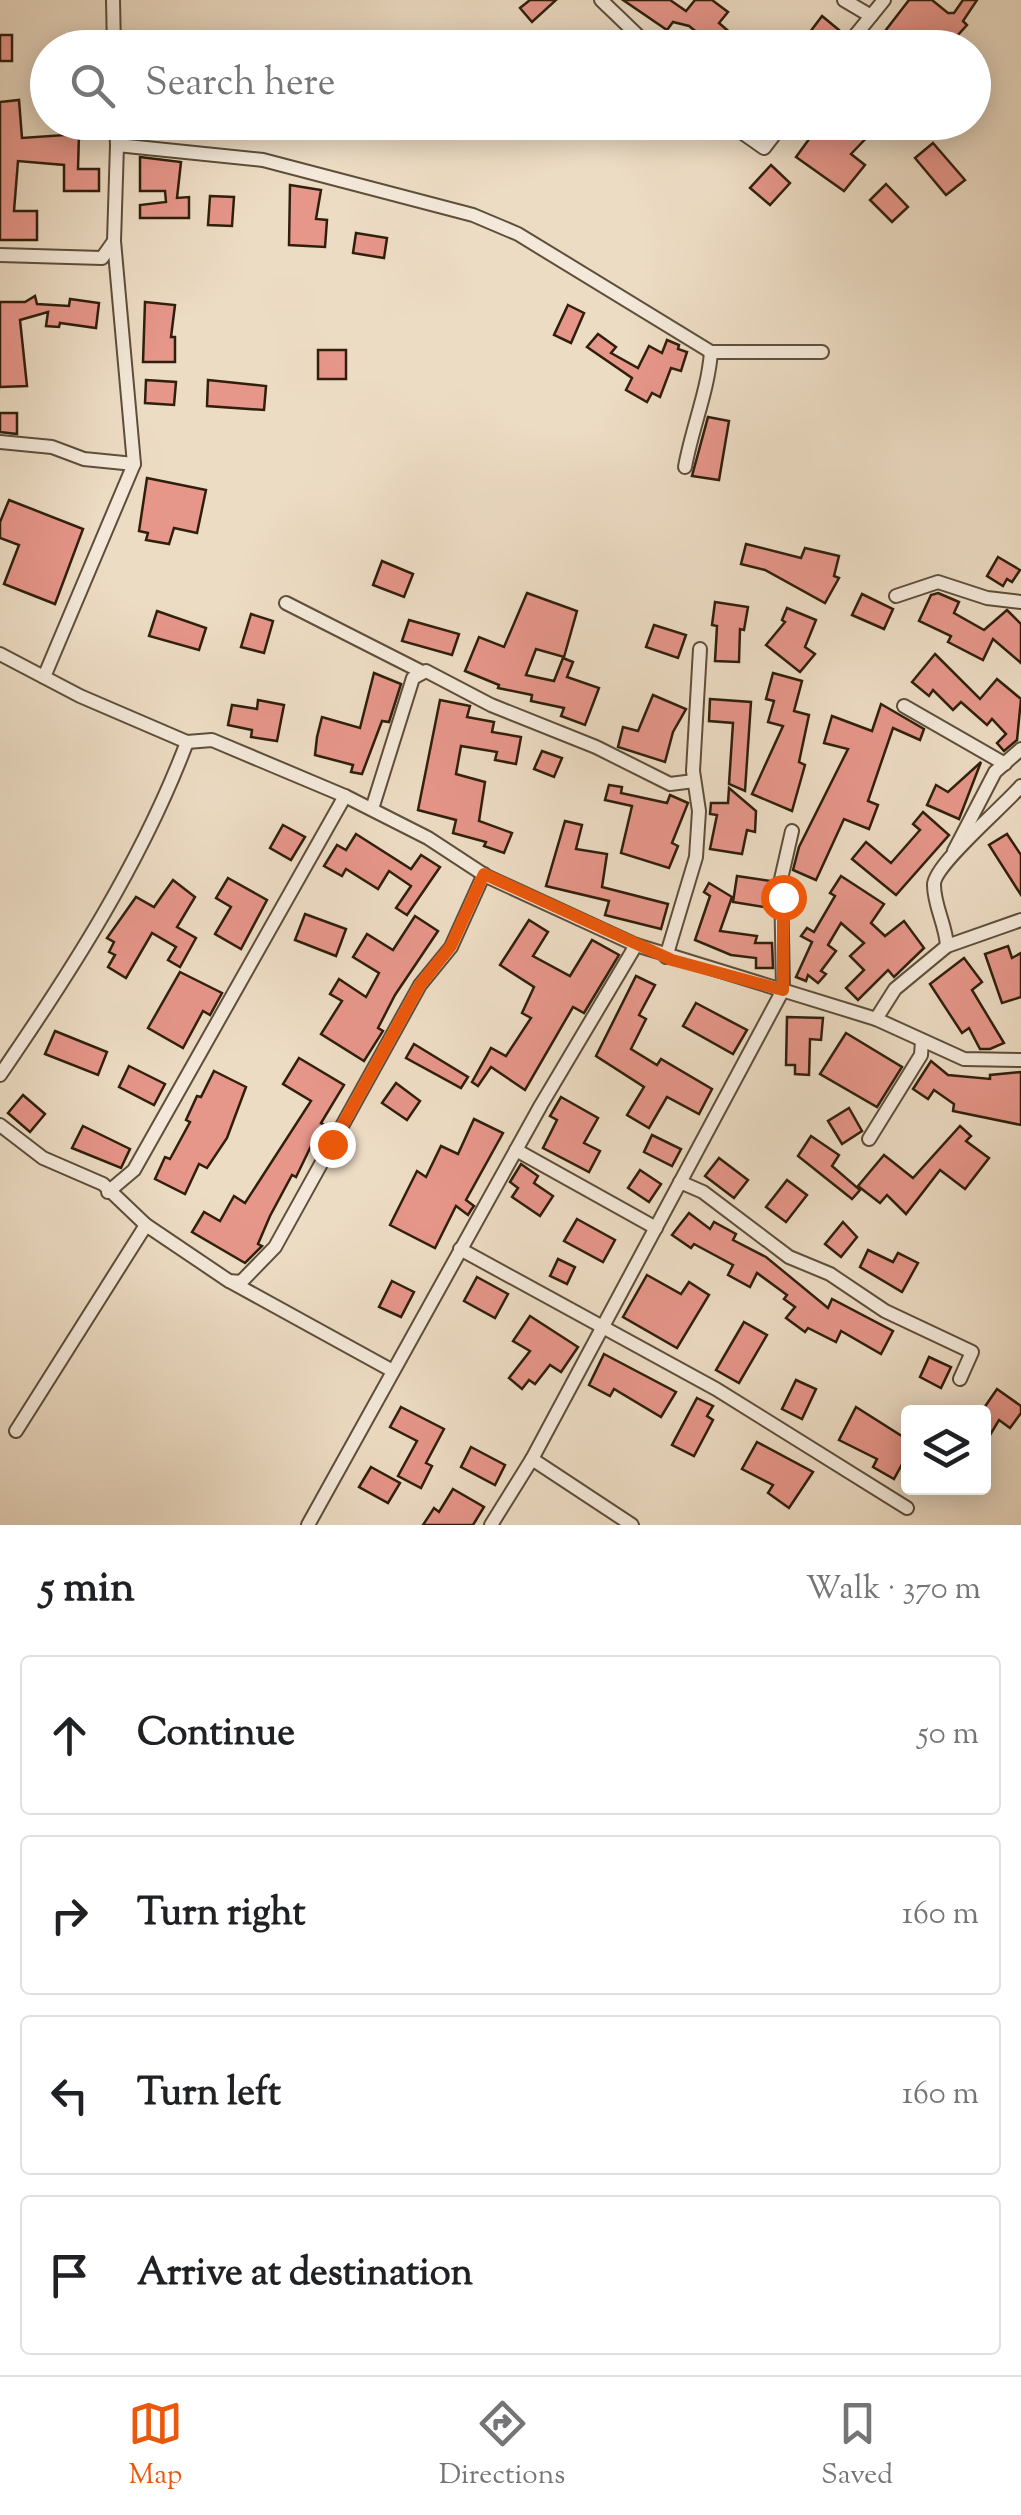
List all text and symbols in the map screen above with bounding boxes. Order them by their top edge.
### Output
search box [30,30,991,140]
icon: search [65,58,120,113]
text: Search here [145,58,336,112]
route start [761,875,807,921]
route end [310,1122,356,1168]
map controls [901,1405,991,1495]
button: layers [901,1405,991,1495]
text: 5 min [40,1560,135,1620]
text: Walk · 370 m [806,1567,981,1613]
icon: ahead [42,1708,97,1763]
text: Continue [137,1708,295,1762]
text: 50 m [918,1712,979,1758]
icon: right [42,1888,97,1943]
text: Turn right [137,1888,305,1942]
text: 160 m [902,1892,979,1938]
icon: left [42,2068,97,2123]
text: Turn left [137,2068,281,2122]
text: 160 m [902,2072,979,2118]
icon: arrive [42,2248,97,2303]
text: Arrive at destination [137,2248,473,2302]
tab: Map [128,2396,183,2496]
tab: Directions [439,2396,565,2496]
tab: Saved [821,2396,893,2496]

